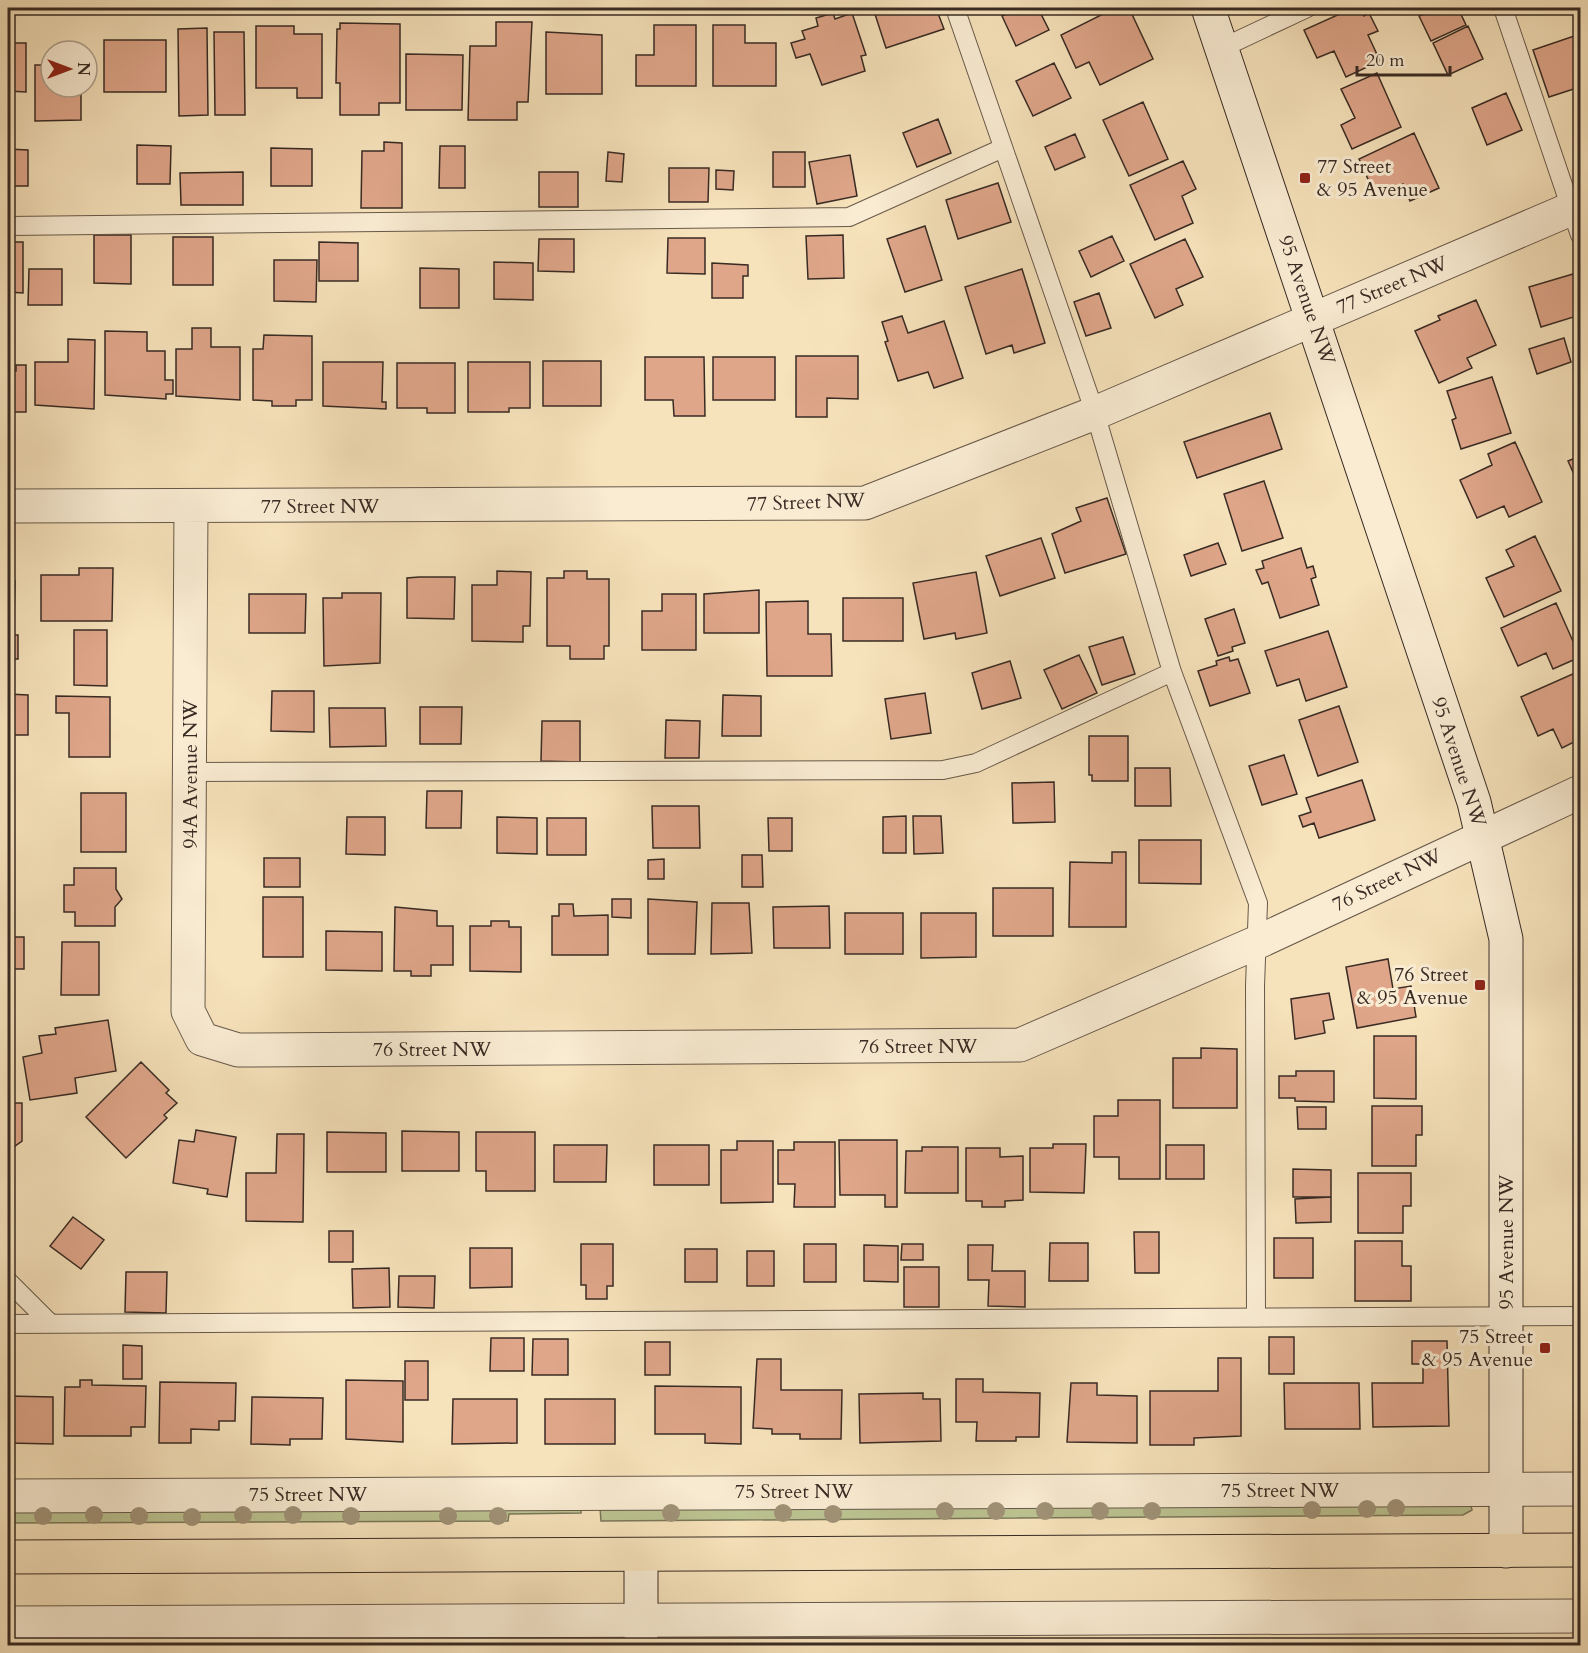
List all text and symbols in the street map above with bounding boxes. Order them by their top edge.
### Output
north arrow [39,39,99,99]
scale bar [1357,39,1450,77]
text: 20 m [1366,48,1405,73]
text: N [72,62,94,76]
place label: 77 Street & 95 Avenue [1317,153,1428,203]
marker: 77 Street & 95 Avenue [1298,171,1312,185]
street label: 95 Avenue NW [1272,232,1342,369]
street label: 77 Street NW [1332,249,1453,321]
street label: 77 Street NW [746,486,867,518]
street label: 77 Street NW [261,493,380,520]
street label: 95 Avenue NW [1425,694,1493,831]
street label: 94A Avenue NW [177,698,204,849]
street label: 76 Street NW [1328,841,1447,918]
place label: 76 Street & 95 Avenue [1357,961,1469,1011]
marker: 76 Street & 95 Avenue [1473,978,1487,992]
street label: 76 Street NW [859,1033,978,1060]
street label: 76 Street NW [373,1036,492,1063]
street label: 95 Avenue NW [1493,1173,1520,1310]
place label: 75 Street & 95 Avenue [1422,1323,1534,1373]
marker: 75 Street & 95 Avenue [1538,1341,1552,1355]
street label: 75 Street NW [1221,1477,1340,1504]
street label: 75 Street NW [735,1478,854,1505]
street label: 75 Street NW [249,1481,368,1508]

